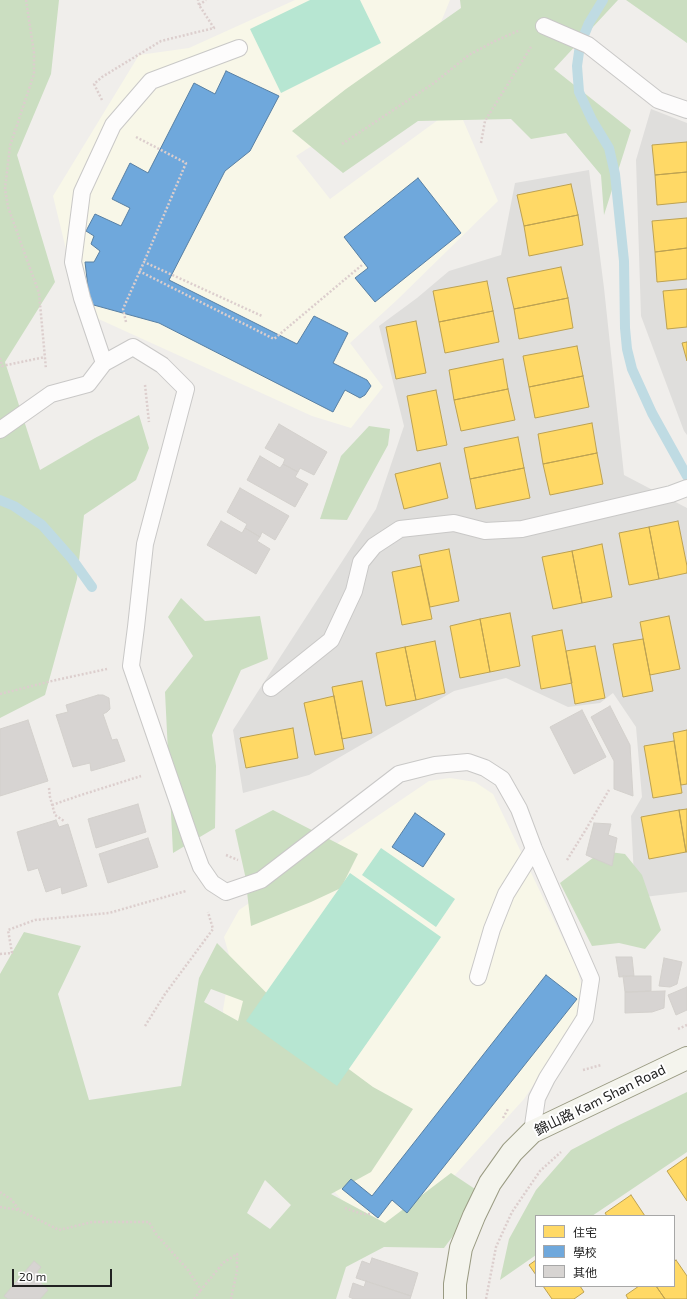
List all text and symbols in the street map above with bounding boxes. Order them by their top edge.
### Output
street label: 錦山路 Kam Shan Road [532,1061,668,1139]
legend [535,1215,675,1287]
text: 住宅 [573,1225,597,1239]
text: 學校 [573,1245,597,1259]
scale bar [14,1261,114,1287]
text: 其他 [573,1265,597,1279]
text: 20 m [19,1269,46,1283]

